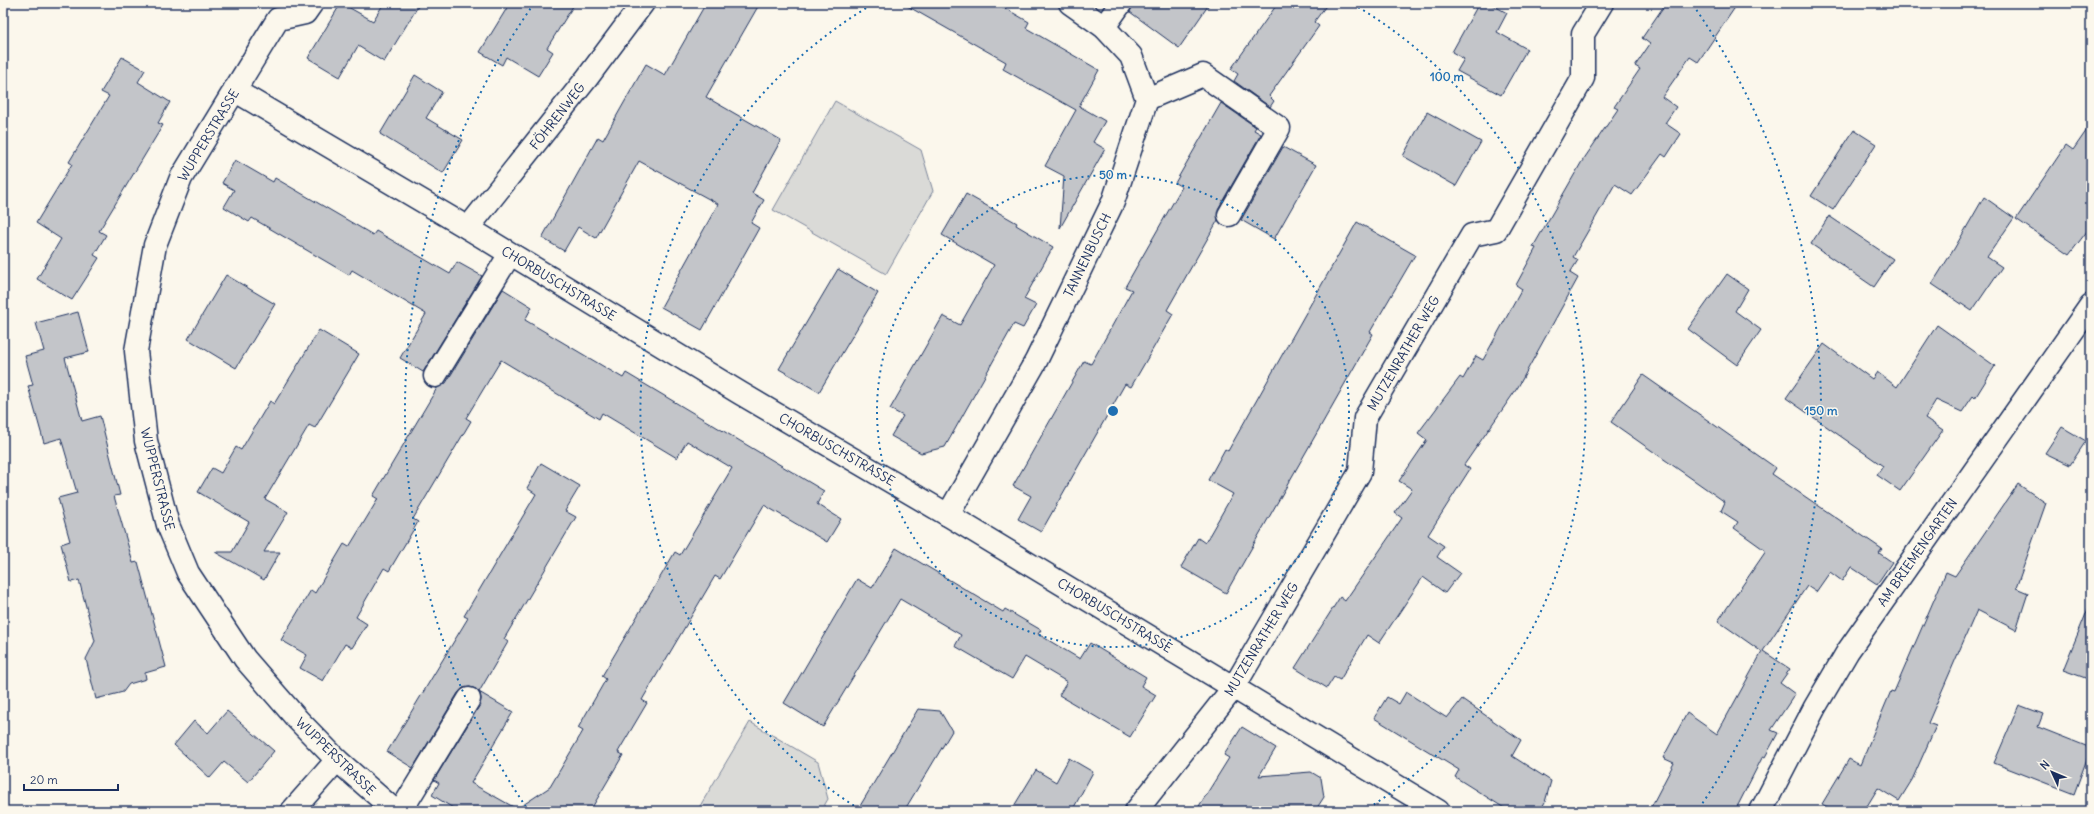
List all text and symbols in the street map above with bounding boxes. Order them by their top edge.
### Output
text: 100 m [1430,69,1464,84]
street label: FÖHRENWEG [525,79,589,153]
street label: WUPPERSTRASSE [174,86,243,185]
text: 50 m [1099,167,1128,182]
street label: TANNENBUSCH [1060,210,1115,300]
street label: CHORBUSCHSTRASSE [498,242,620,325]
street label: MUTZENRATHER WEG [1364,293,1443,414]
text: 150 m [1805,403,1838,418]
centre of rings [1106,404,1120,418]
street label: CHORBUSCHSTRASSE [776,409,898,490]
street label: WUPPERSTRASSE [137,426,179,532]
street label: AM BRIEMENGARTEN [1874,495,1961,610]
street label: CHORBUSCHSTRASSE [1054,574,1176,657]
street label: MUTZENRATHER WEG [1221,579,1302,699]
street label: WUPPERSTRASSE [292,714,380,799]
north arrow [2032,752,2072,792]
text: N [2037,757,2052,773]
scale bar [24,766,118,792]
text: 20 m [30,772,58,787]

